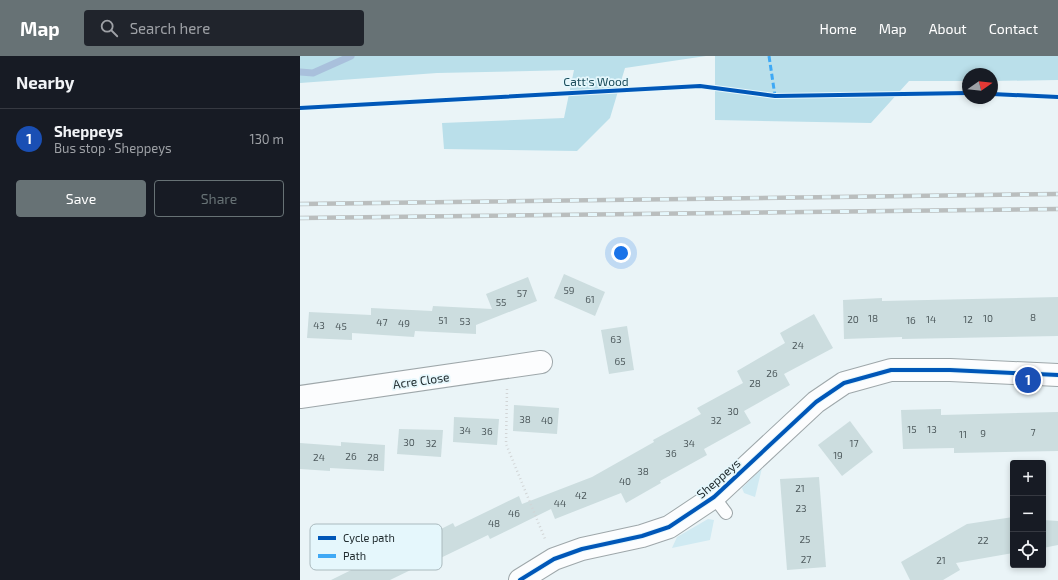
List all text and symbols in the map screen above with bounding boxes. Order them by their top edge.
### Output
search box [84,10,364,46]
text: Map [20,17,60,40]
icon: search [98,17,120,39]
text: Search here [130,19,210,37]
text: Home [820,20,857,37]
text: Map [879,20,907,37]
text: About [929,20,967,37]
text: Contact [989,20,1038,37]
north arrow [962,68,998,104]
text: Nearby [16,72,74,92]
park label: Catt's Wood [563,74,629,88]
text: Sheppeys [54,122,123,140]
text: 1 [26,131,32,147]
text: 130 m [249,131,284,147]
text: Bus stop · Sheppeys [54,140,172,156]
button: Save [16,180,146,217]
button: Share [154,180,284,217]
your location [611,243,631,263]
house number: 59 [563,284,575,296]
house number: 57 [517,287,527,299]
house number: 61 [585,293,595,305]
house number: 55 [496,296,506,308]
house number: 8 [1030,311,1036,323]
house number: 18 [868,312,878,324]
house number: 10 [983,312,993,324]
house number: 20 [847,313,859,325]
house number: 14 [926,313,936,325]
house number: 12 [963,313,973,325]
house number: 51 [438,314,448,326]
house number: 16 [906,314,916,326]
house number: 53 [460,315,470,327]
house number: 47 [376,316,388,328]
house number: 49 [398,317,410,329]
house number: 43 [313,319,325,331]
house number: 45 [335,320,347,332]
house number: 63 [610,333,622,345]
house number: 24 [792,339,804,351]
house number: 65 [614,355,626,367]
pin: 1 [1015,365,1041,395]
house number: 26 [766,367,778,379]
street label: Acre Close [392,369,450,391]
house number: 28 [749,377,761,389]
house number: 30 [727,405,739,417]
house number: 38 [519,413,531,425]
house number: 40 [541,414,553,426]
house number: 32 [710,414,722,426]
house number: 15 [907,423,917,435]
house number: 13 [927,423,937,435]
house number: 34 [459,424,471,436]
house number: 36 [481,425,493,437]
house number: 7 [1030,426,1036,438]
house number: 9 [980,427,986,439]
house number: 11 [959,428,967,440]
house number: 30 [403,436,415,448]
house number: 32 [425,437,437,449]
house number: 34 [683,437,695,449]
house number: 17 [849,437,859,449]
house number: 36 [665,447,677,459]
house number: 19 [833,449,843,461]
house number: 26 [345,450,357,462]
house number: 24 [313,451,325,463]
house number: 28 [367,451,379,463]
street label: Sheppeys [693,455,743,501]
map controls [1010,460,1046,568]
button: + [1010,460,1046,496]
house number: 38 [637,465,649,477]
house number: 40 [619,475,631,487]
house number: 21 [795,482,805,494]
house number: 42 [575,489,587,501]
button: − [1010,496,1046,532]
house number: 44 [554,497,566,509]
house number: 23 [795,502,807,514]
house number: 46 [508,507,520,519]
house number: 48 [488,517,500,529]
legend [310,524,442,570]
text: Cycle path [343,531,395,544]
button: locate [1010,532,1046,568]
house number: 25 [800,533,810,545]
house number: 22 [977,534,989,546]
text: Path [343,549,366,562]
house number: 27 [801,553,811,565]
house number: 21 [936,554,946,566]

